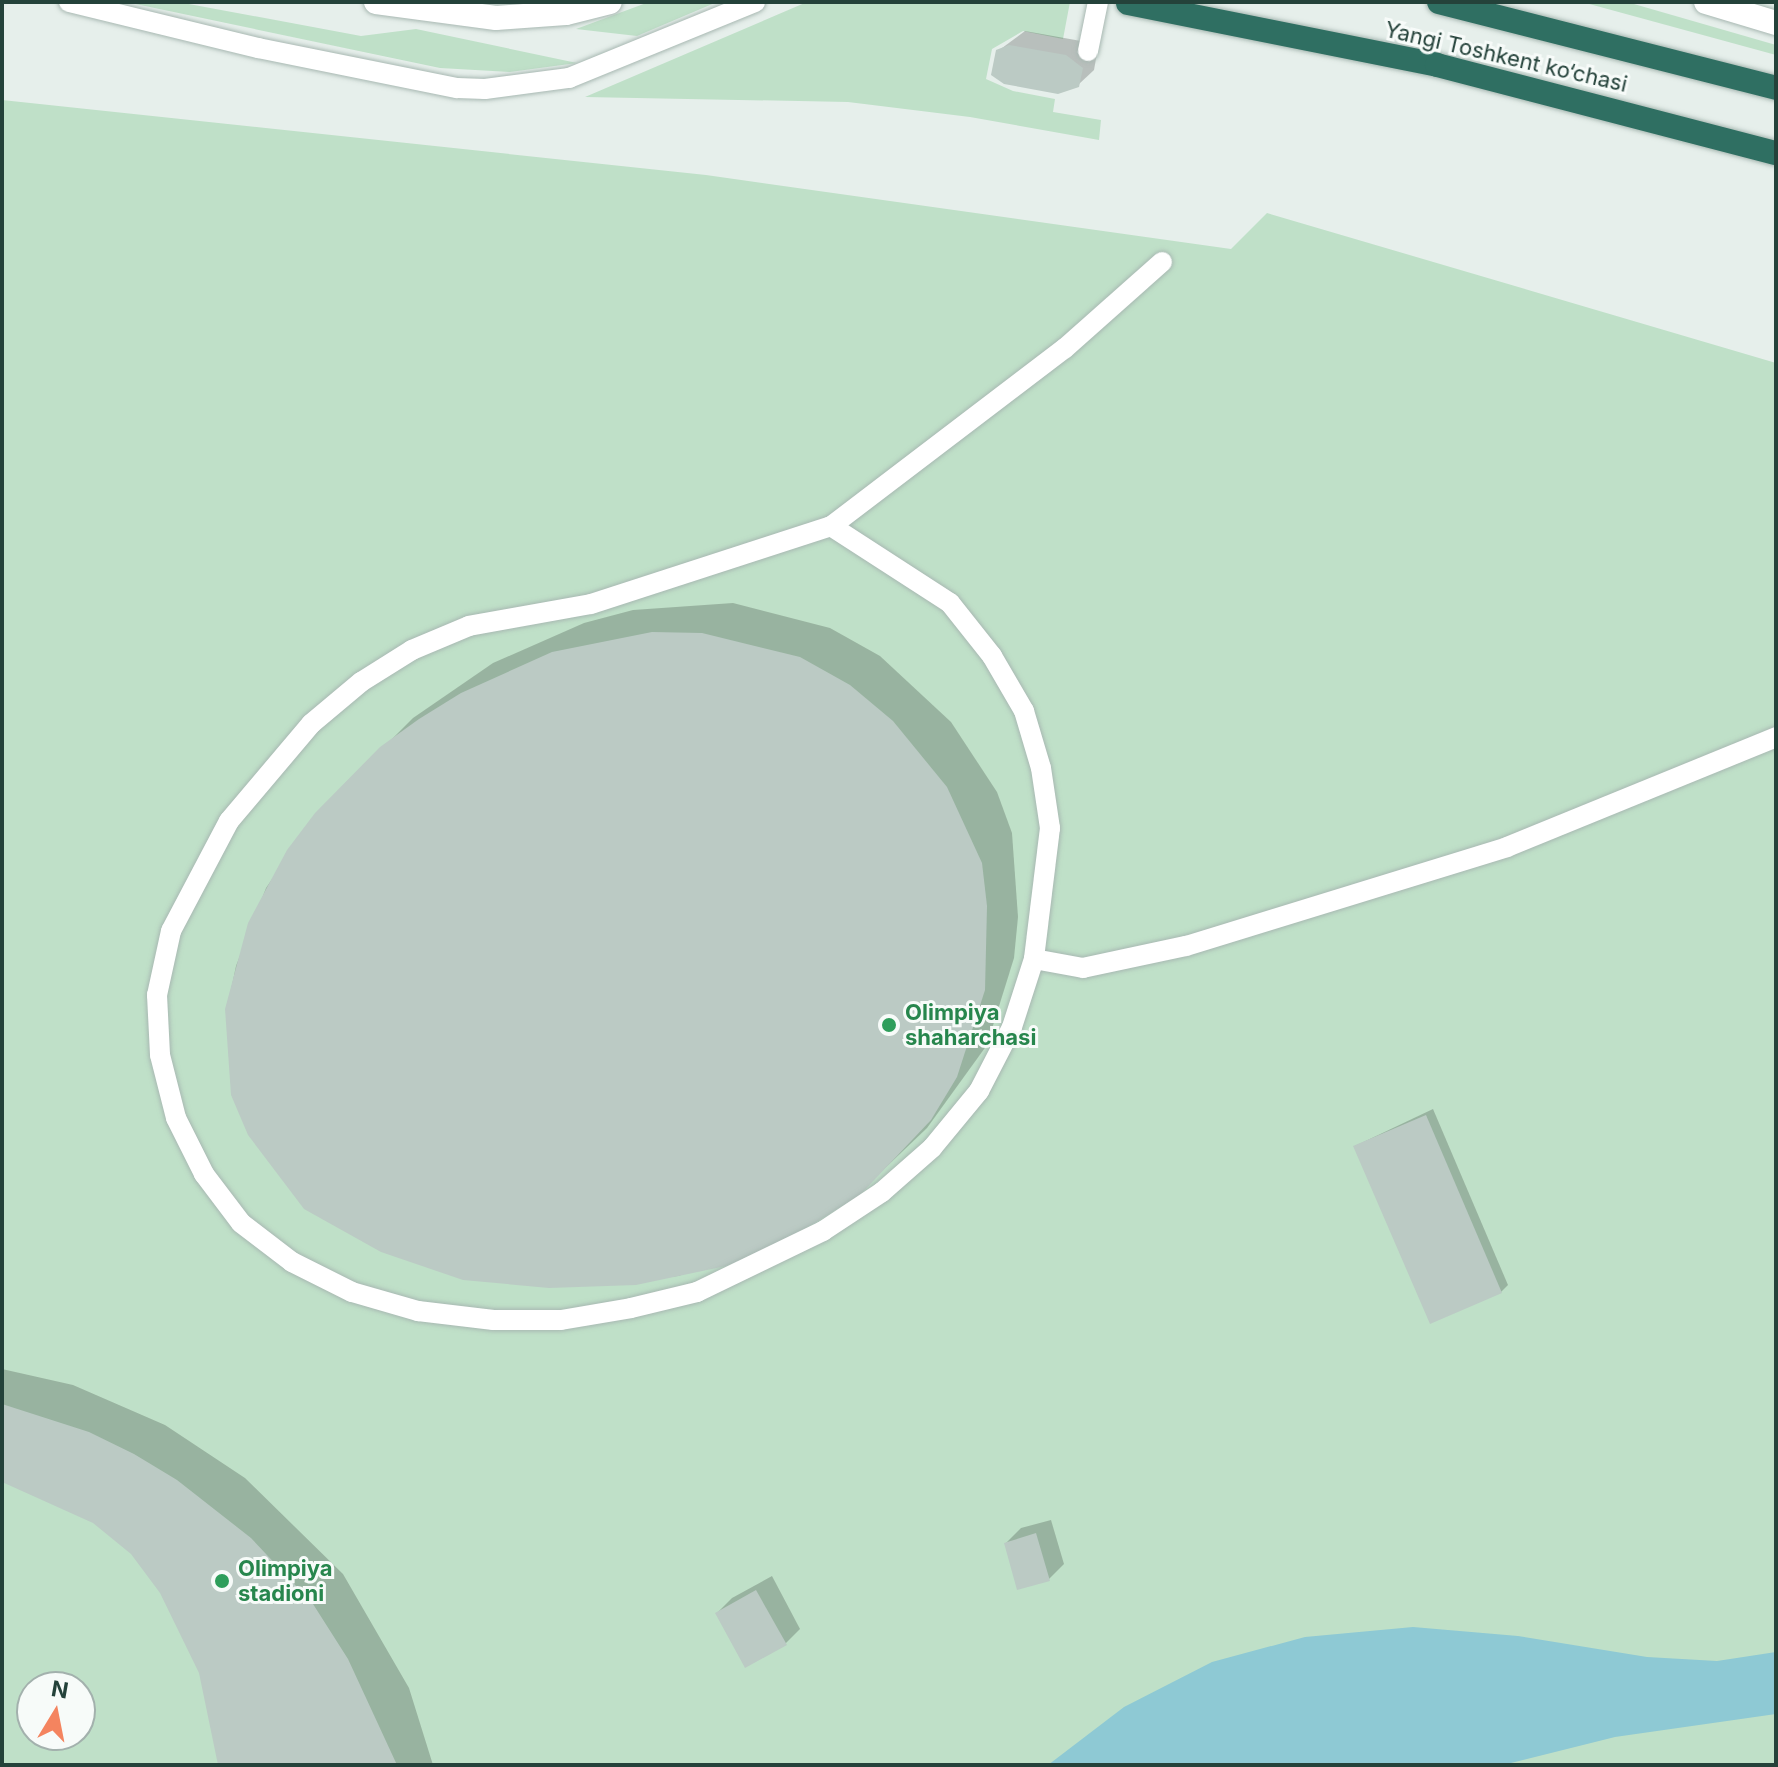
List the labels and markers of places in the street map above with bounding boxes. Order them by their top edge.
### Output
place label: Olimpiya shaharchasi [905,999,1036,1050]
marker: Olimpiya shaharchasi [880,1016,898,1034]
place label: Olimpiya stadioni [238,1555,333,1606]
marker: Olimpiya stadioni [213,1572,231,1590]

